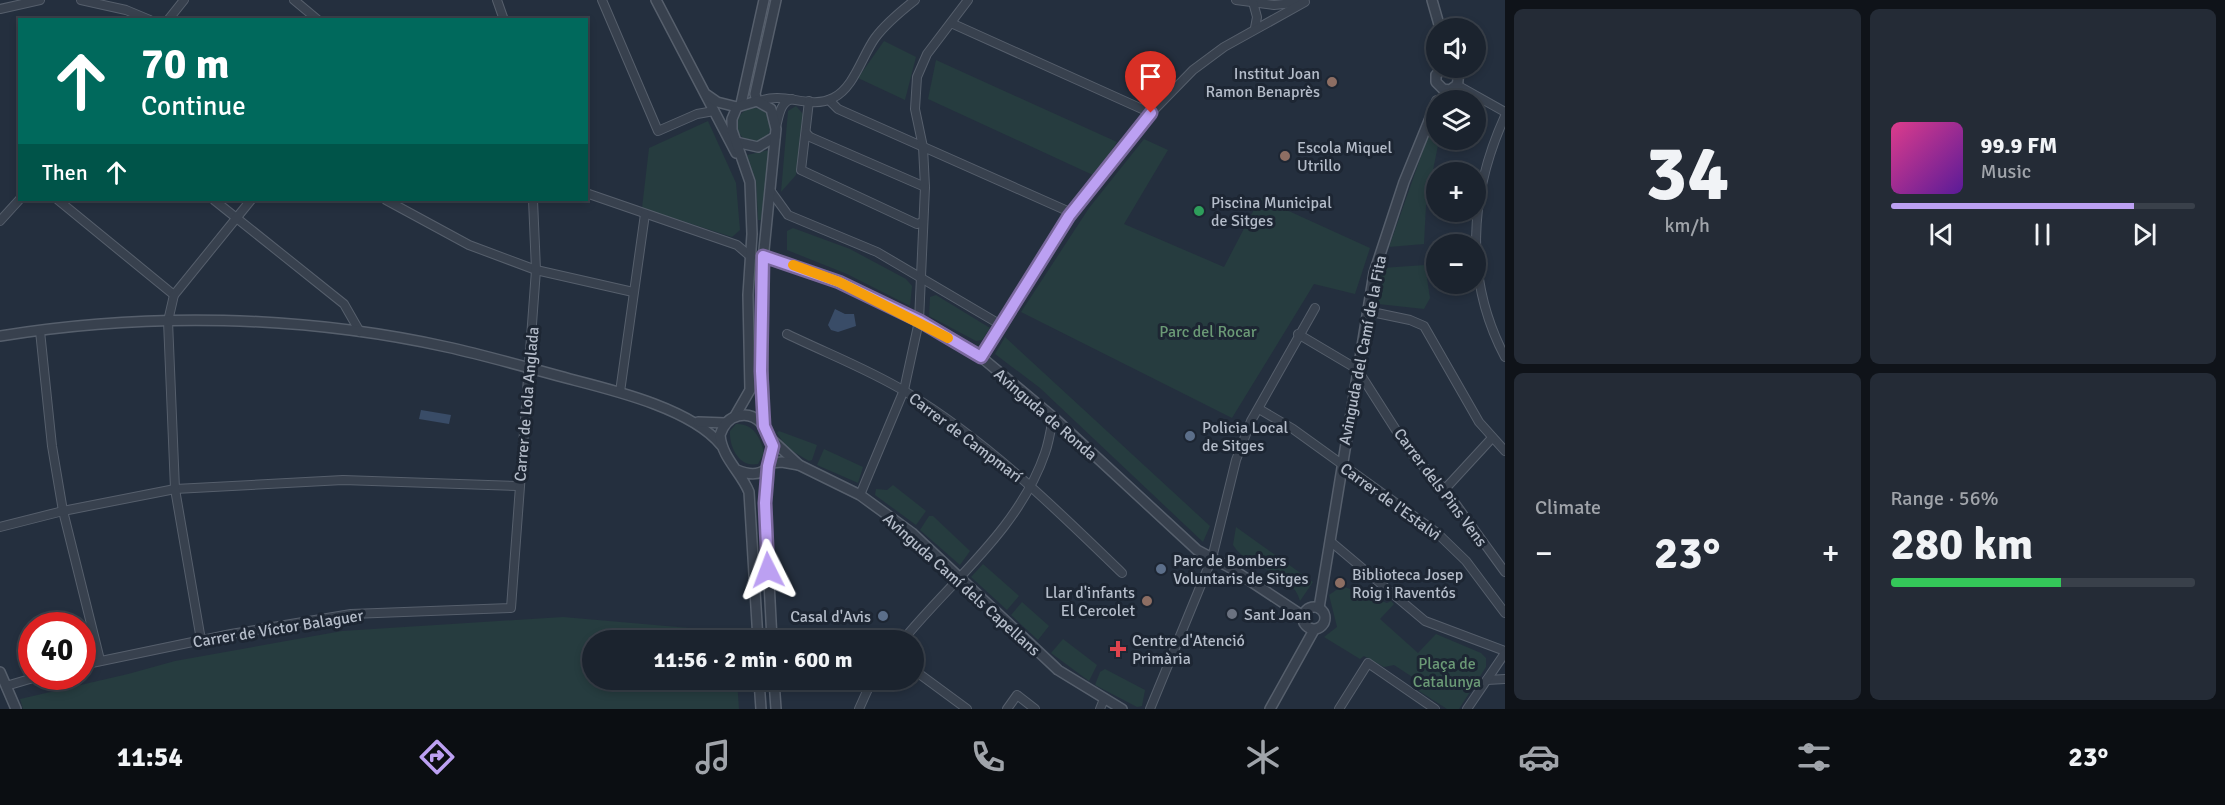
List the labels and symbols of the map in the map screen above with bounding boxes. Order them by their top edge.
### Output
pin [1125,51,1176,113]
place label: Institut Joan Ramon Benaprès [1205,64,1320,102]
marker: Institut Joan Ramon Benaprès [1325,75,1339,89]
place label: Escola Miquel Utrillo [1297,138,1393,176]
marker: Escola Miquel Utrillo [1278,149,1292,163]
place label: Piscina Municipal de Sitges [1211,193,1332,231]
marker: Piscina Municipal de Sitges [1192,204,1206,218]
street label: Avinguda del Camí de la Fita [1335,254,1391,447]
park label: Parc del Rocar [1159,322,1257,342]
street label: Carrer de Lola Anglada [510,326,544,482]
street label: Avinguda de Ronda [990,365,1101,465]
street label: Carrer de Campmarí [905,389,1027,487]
place label: Policia Local de Sitges [1202,418,1288,456]
street label: Carrer dels Pins Vens [1389,424,1491,551]
marker: Policia Local de Sitges [1183,429,1197,443]
street label: Carrer de l'Estalvi [1336,459,1445,545]
street label: Avinguda Camí dels Capellans [879,509,1044,660]
position arrow [736,538,800,602]
place label: Parc de Bombers Voluntaris de Sitges [1173,551,1309,589]
marker: Parc de Bombers Voluntaris de Sitges [1154,562,1168,576]
place label: Biblioteca Josep Roig i Raventós [1352,565,1463,603]
marker: Biblioteca Josep Roig i Raventós [1333,576,1347,590]
place label: Llar d'infants El Cercolet [1045,583,1135,621]
marker: Llar d'infants El Cercolet [1140,594,1154,608]
place label: Sant Joan [1244,605,1311,625]
street label: Carrer de Víctor Balaguer [191,606,365,652]
place label: Casal d'Avis [790,607,871,627]
marker: Sant Joan [1225,607,1239,621]
marker: Casal d'Avis [876,609,890,623]
speed limit sign: 40 [18,612,96,690]
place label: Centre d'Atenció Primària [1132,631,1245,669]
marker: Centre d'Atenció Primària [1109,640,1127,658]
park label: Plaça de Catalunya [1413,654,1481,692]

